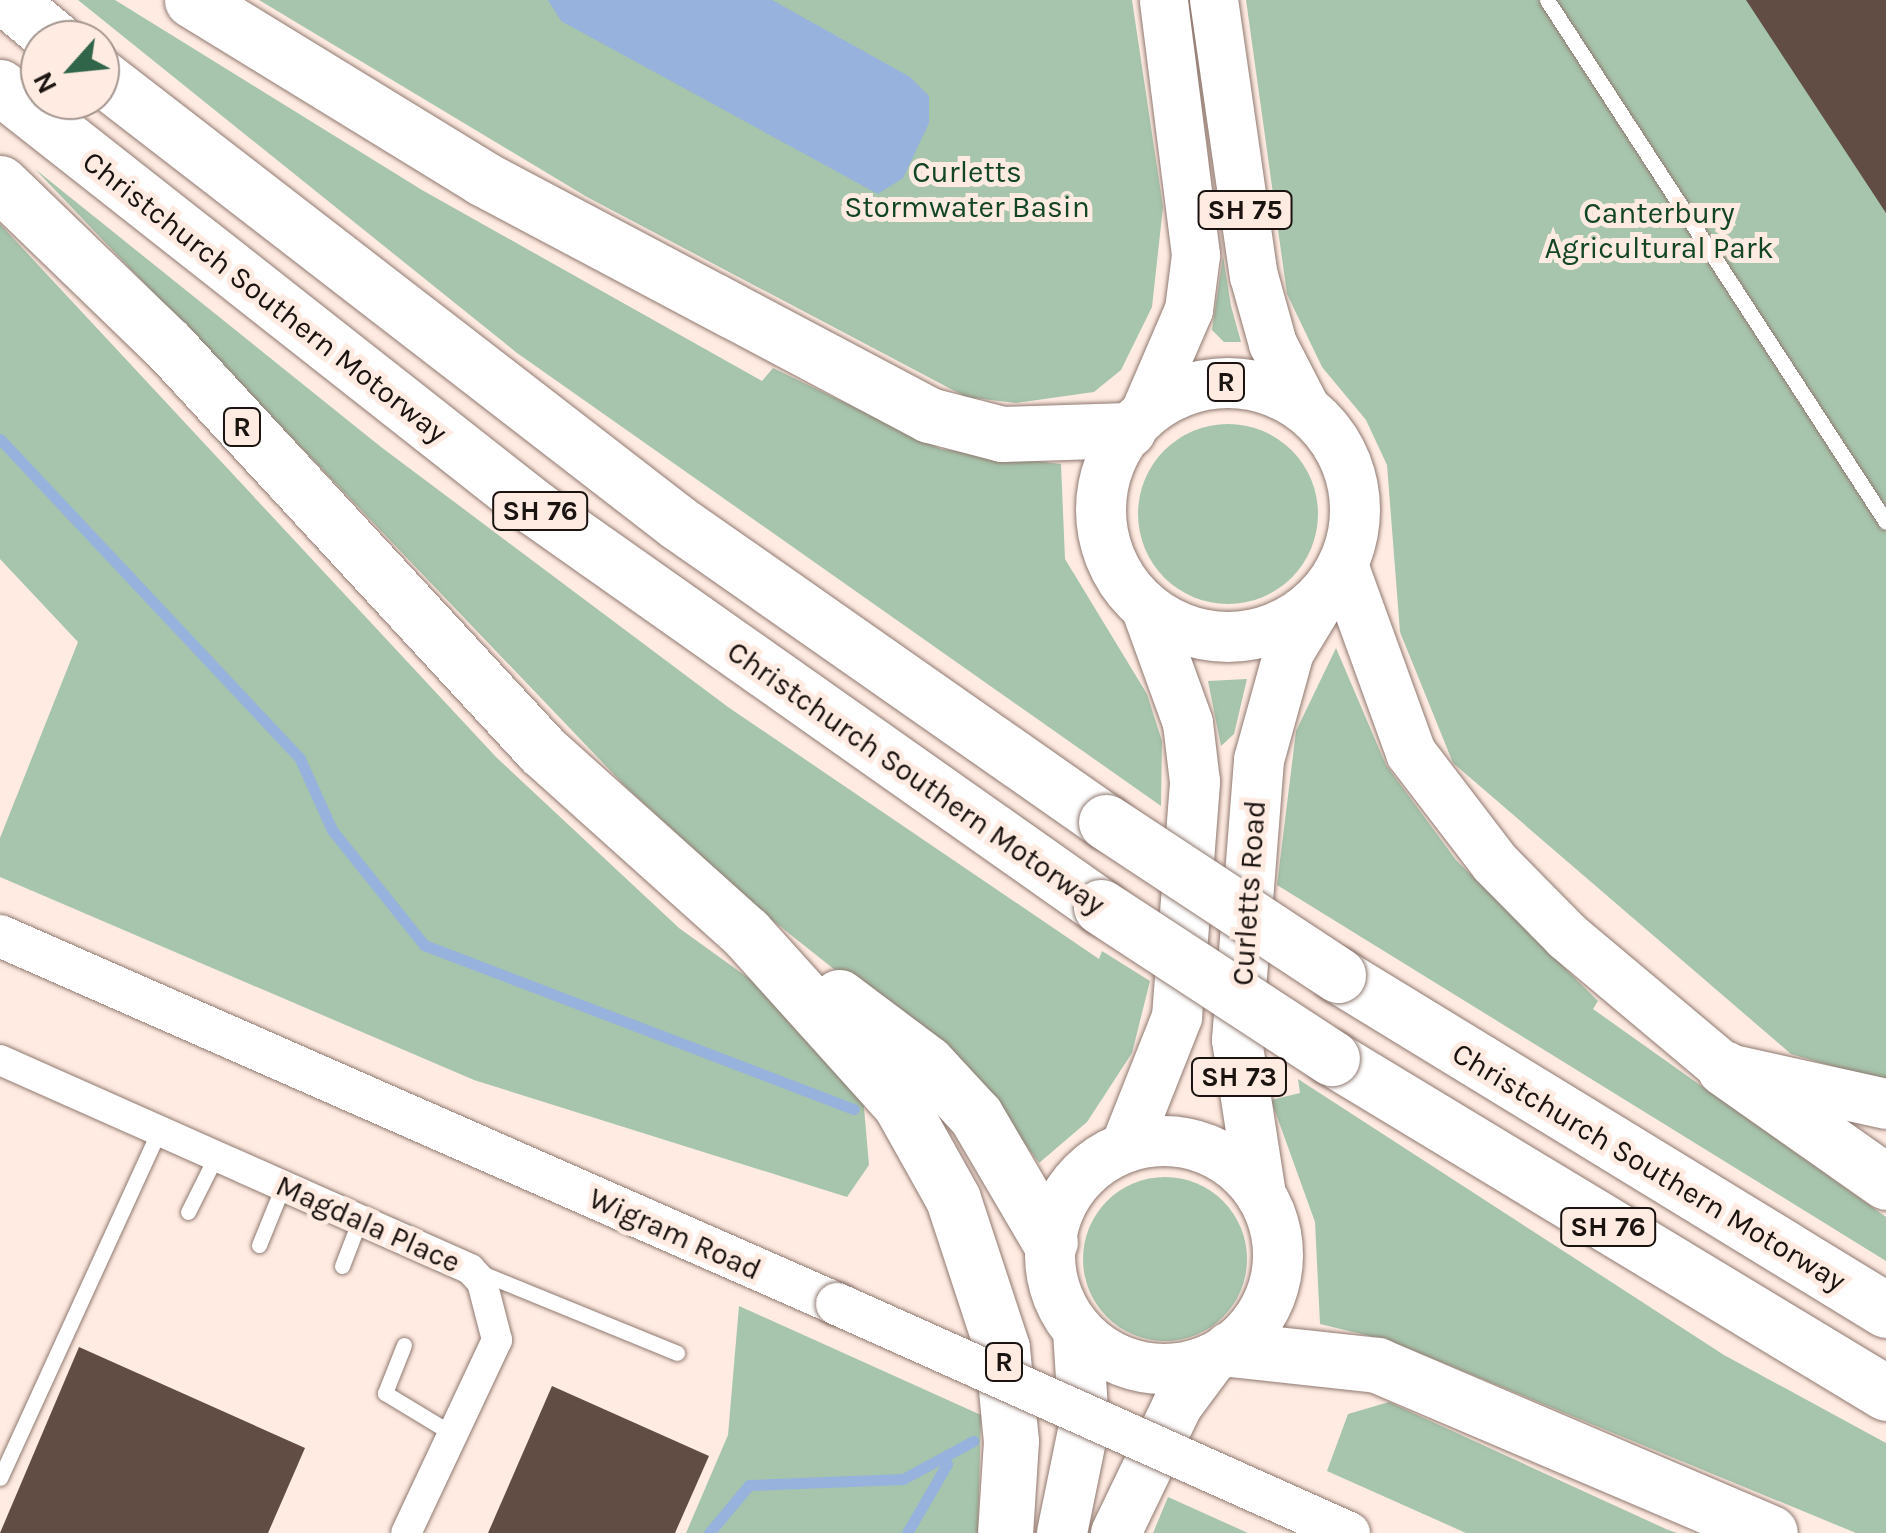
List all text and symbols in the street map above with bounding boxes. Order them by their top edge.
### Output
north arrow [20,20,120,120]
text: N [25,67,64,99]
street label: Christchurch Southern Motorway [76,143,454,451]
park label: Curletts Stormwater Basin [844,154,1090,224]
road number: SH 75 [1198,187,1292,233]
park label: Canterbury Agricultural Park [1544,195,1774,266]
road number: R [1206,359,1246,405]
road number: R [222,404,262,450]
road number: SH 76 [490,488,590,534]
street label: Christchurch Southern Motorway [720,633,1112,923]
street label: Curletts Road [1225,799,1273,987]
street label: Christchurch Southern Motorway [1446,1035,1852,1299]
road number: SH 73 [1189,1054,1289,1100]
street label: Magdala Place [270,1167,466,1281]
street label: Wigram Road [583,1180,767,1288]
road number: SH 76 [1558,1204,1658,1250]
road number: R [984,1339,1024,1385]

